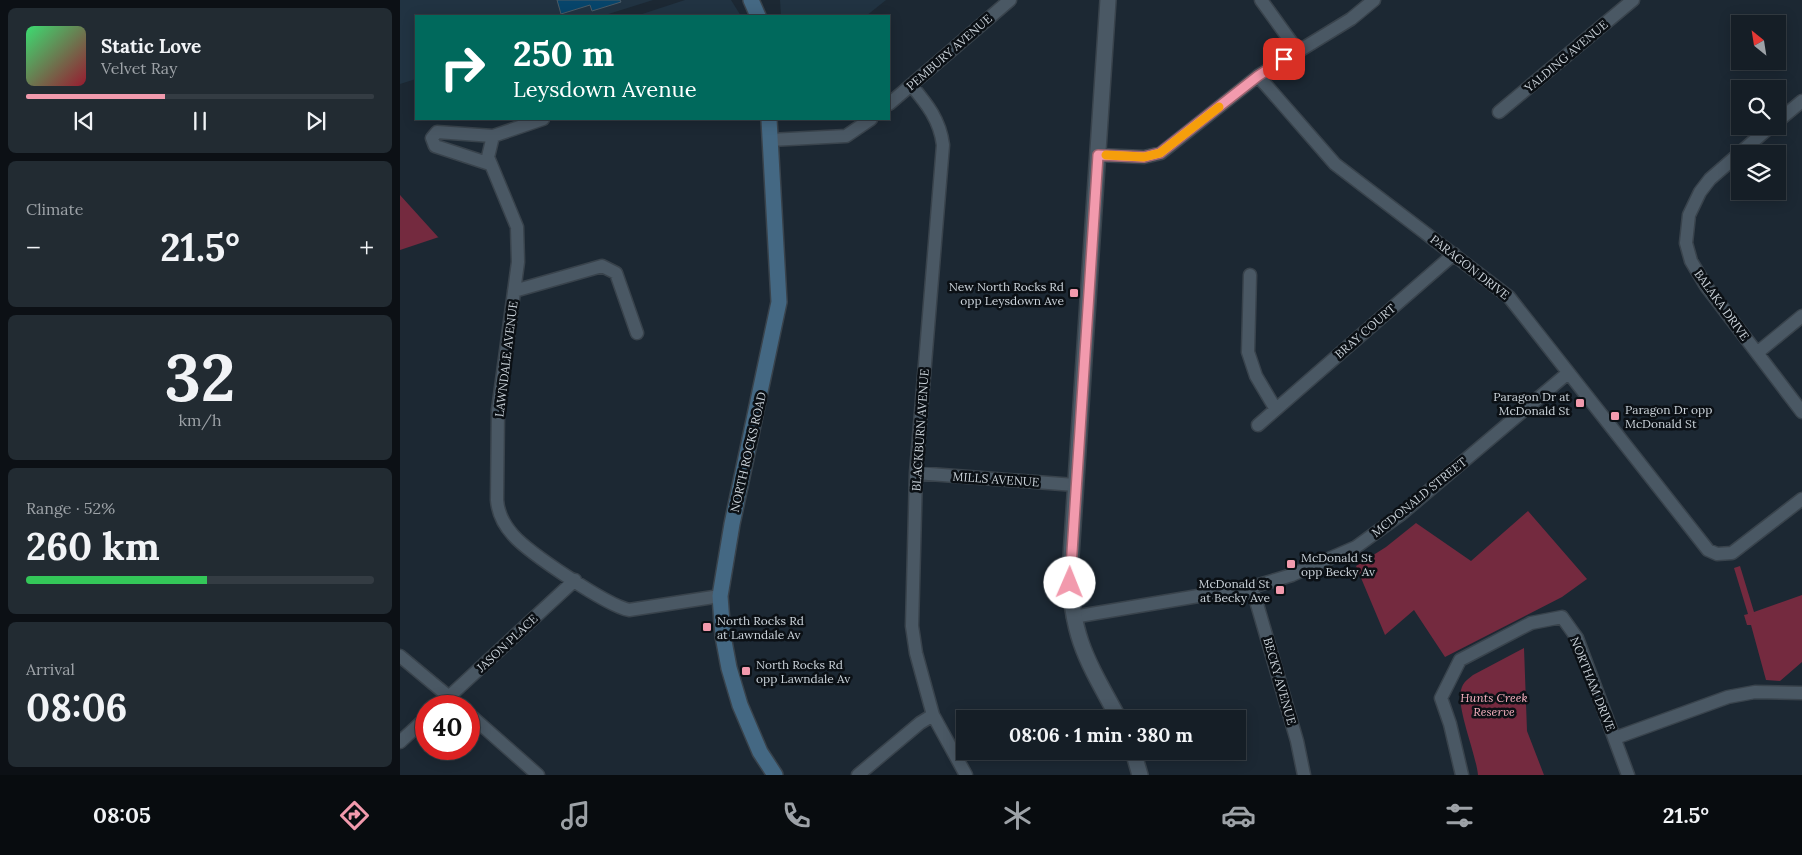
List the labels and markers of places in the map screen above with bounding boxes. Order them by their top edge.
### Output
pin [1263,38,1305,80]
place label: New North Rocks Rd opp Leysdown Ave [949,279,1064,308]
marker: New North Rocks Rd opp Leysdown Ave [1068,287,1080,299]
place label: Paragon Dr at McDonald St [1493,389,1570,418]
marker: Paragon Dr at McDonald St [1574,397,1586,409]
place label: Paragon Dr opp McDonald St [1625,402,1712,431]
marker: Paragon Dr opp McDonald St [1609,410,1621,422]
place label: McDonald St opp Becky Av [1301,550,1376,579]
marker: McDonald St opp Becky Av [1285,558,1297,570]
place label: McDonald St at Becky Ave [1198,576,1270,605]
marker: McDonald St at Becky Ave [1274,584,1286,596]
place label: North Rocks Rd at Lawndale Av [717,613,804,642]
marker: North Rocks Rd at Lawndale Av [701,621,713,633]
place label: North Rocks Rd opp Lawndale Av [756,657,851,686]
marker: North Rocks Rd opp Lawndale Av [740,665,752,677]

